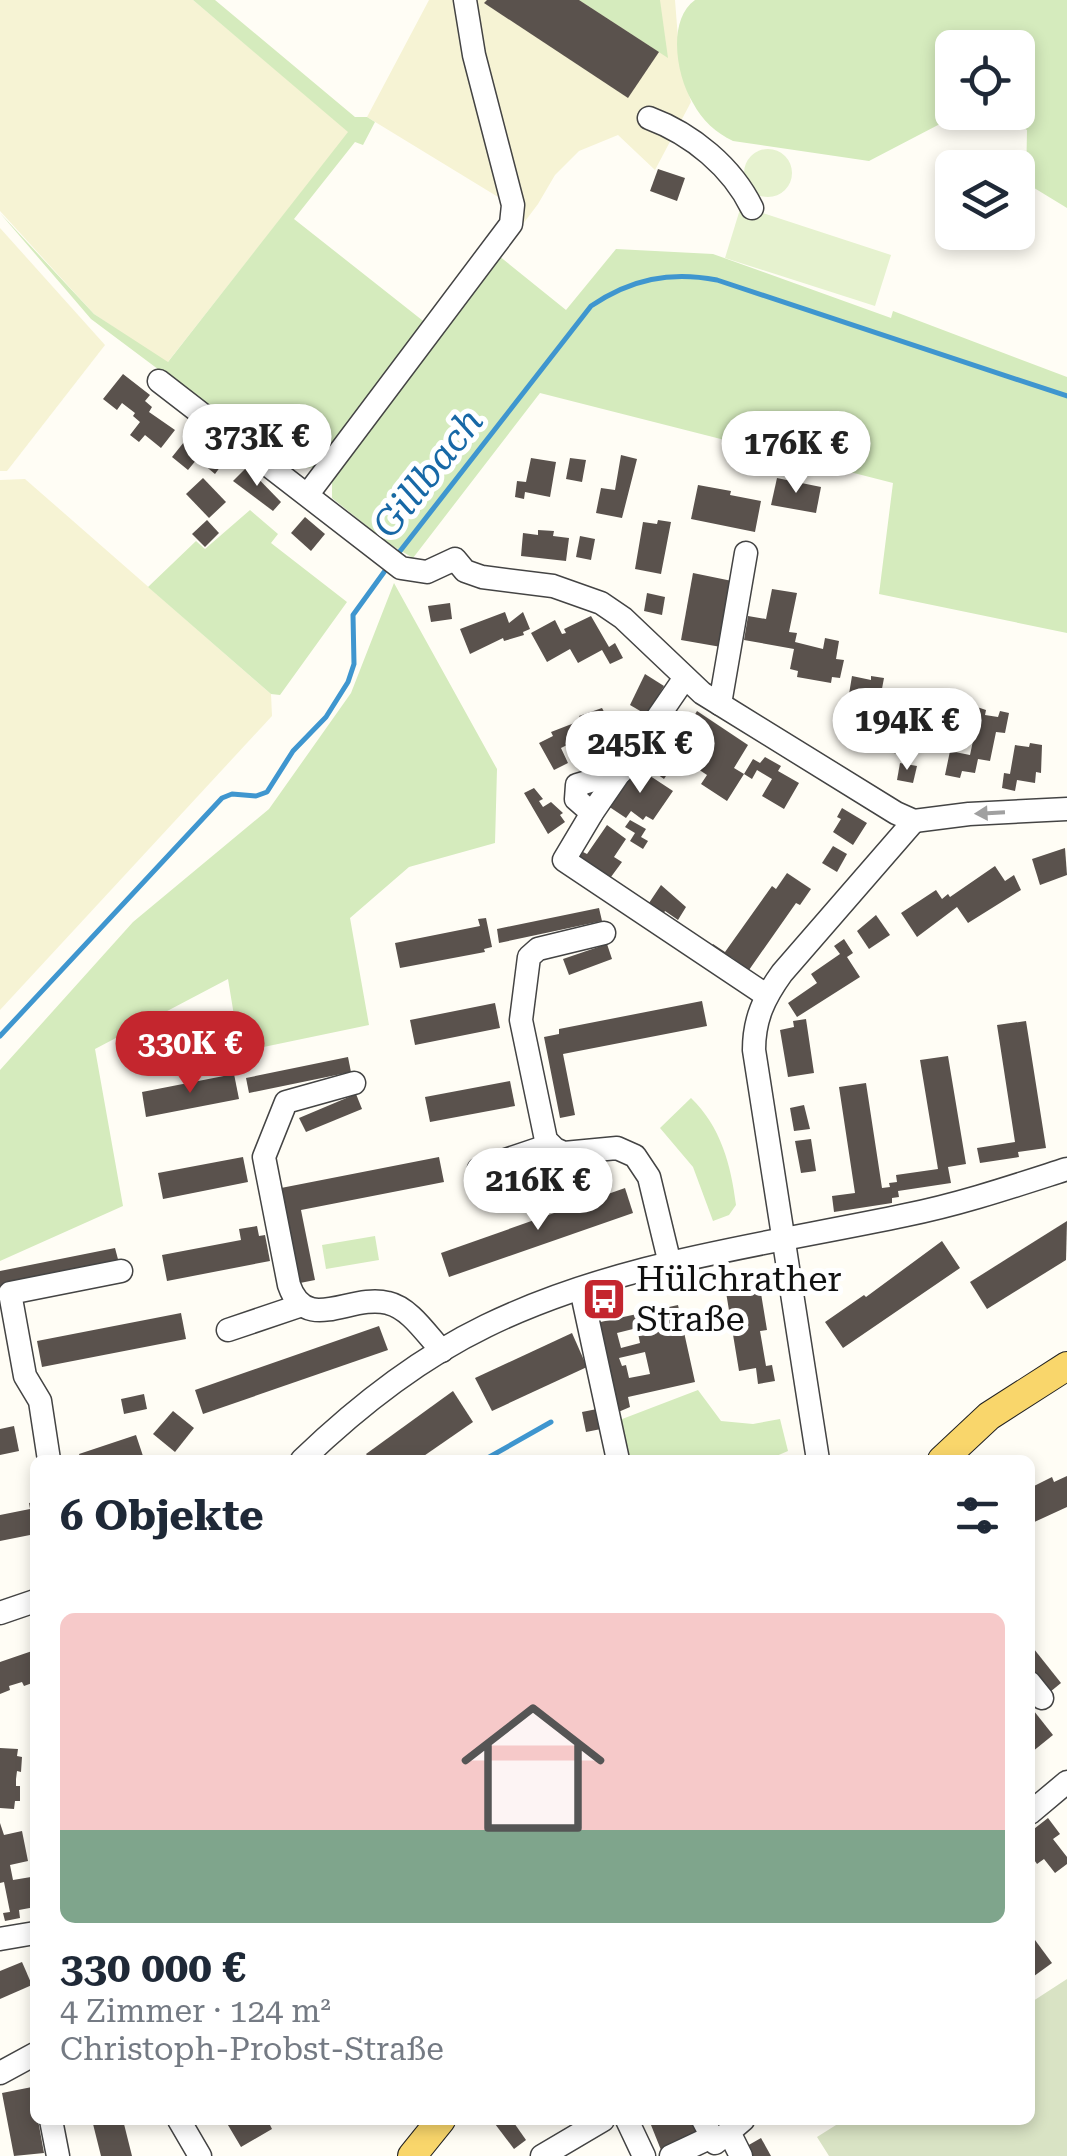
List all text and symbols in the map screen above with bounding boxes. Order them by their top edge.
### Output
map controls [935,30,1035,250]
button: locate [935,30,1035,130]
button: layers [935,150,1035,250]
water label: Gillbach [364,400,492,546]
pin: 373K € [176,404,338,489]
pin: 176K € [715,411,877,496]
text: 373K € [205,417,309,455]
text: 176K € [744,424,848,462]
pin: 194K € [826,688,988,773]
text: 194K € [855,701,959,739]
pin: 245K € [559,711,721,796]
text: 245K € [588,724,692,762]
one-way arrow [974,805,1006,821]
pin: 330K € [109,1011,271,1096]
text: 330K € [138,1024,242,1062]
pin: 216K € [457,1148,619,1233]
text: 216K € [486,1161,590,1199]
place label: Hülchrather Straße [636,1259,842,1340]
bus stop icon: Hülchrather Straße [581,1276,627,1322]
icon: filters [950,1488,1005,1543]
text: 6 Objekte [60,1491,264,1540]
icon: home [443,1678,623,1858]
text: 330 000 € [60,1943,246,1992]
text: 4 Zimmer · 124 m² [60,1992,331,2030]
text: Christoph-Probst-Straße [60,2030,444,2068]

